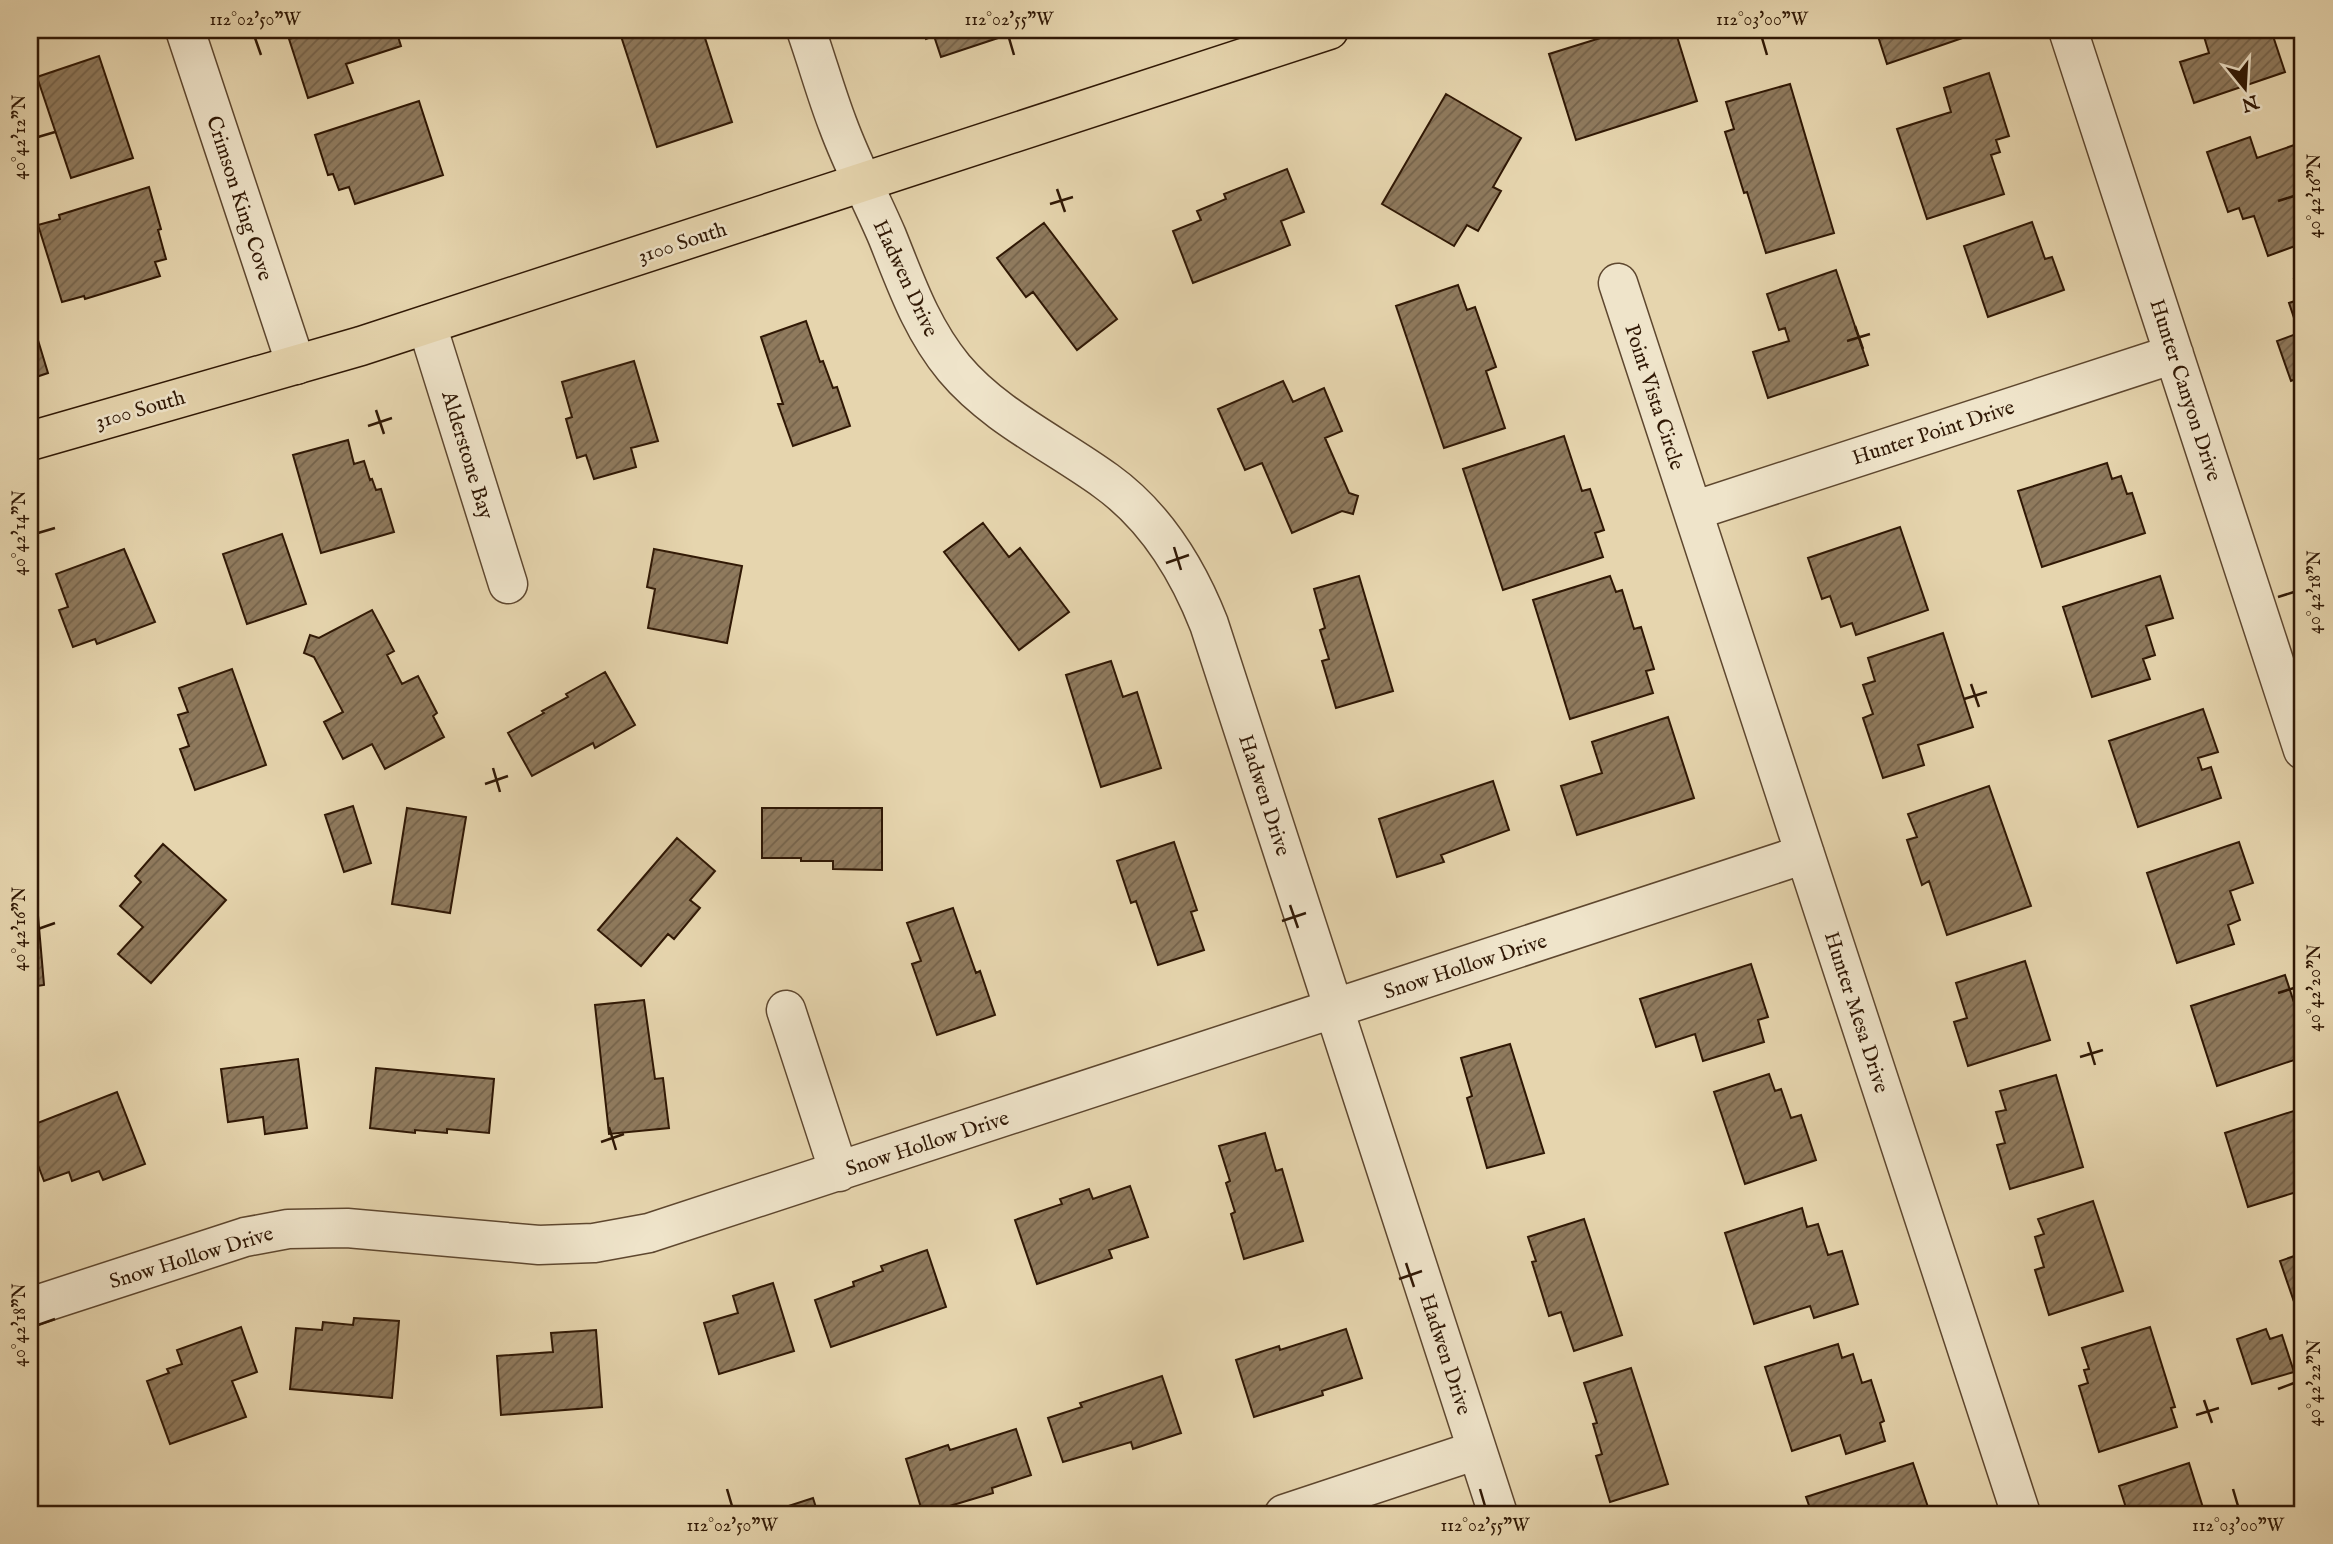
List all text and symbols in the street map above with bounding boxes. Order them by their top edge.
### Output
text: 112°02'50"W [209,9,301,32]
text: 112°02'55"W [965,9,1054,32]
text: 112°03'00"W [1716,9,1809,32]
north arrow [2210,52,2280,122]
text: N [2238,88,2262,116]
text: 40°42'12"N [9,94,32,180]
street label: Crimson King Cove [199,113,278,285]
text: 40°42'16"N [2304,153,2327,238]
street label: 3100 South [635,216,730,270]
street label: Hadwen Drive [866,216,944,342]
street label: Hunter Canyon Drive [2142,296,2227,485]
street label: Point Vista Circle [1617,321,1690,474]
street label: 3100 South [92,385,188,436]
street label: Alderstone Bay [434,387,499,523]
street label: Hunter Point Drive [1849,394,2018,472]
text: 40°42'14"N [9,490,32,576]
text: 40°42'18"N [2304,550,2327,634]
street label: Hadwen Drive [1231,731,1296,860]
text: 40°42'16"N [9,886,32,971]
street label: Snow Hollow Drive [1380,928,1551,1007]
street label: Hunter Mesa Drive [1817,928,1894,1097]
text: 40°42'20"N [2304,944,2327,1032]
street label: Snow Hollow Drive [842,1105,1013,1184]
street label: Snow Hollow Drive [106,1221,277,1296]
text: 40°42'18"N [9,1283,32,1367]
street label: Hadwen Drive [1412,1290,1477,1419]
text: 40°42'22"N [2304,1339,2327,1427]
text: 112°02'50"W [686,1515,778,1538]
text: 112°02'55"W [1441,1515,1530,1538]
text: 112°03'00"W [2192,1515,2285,1538]

